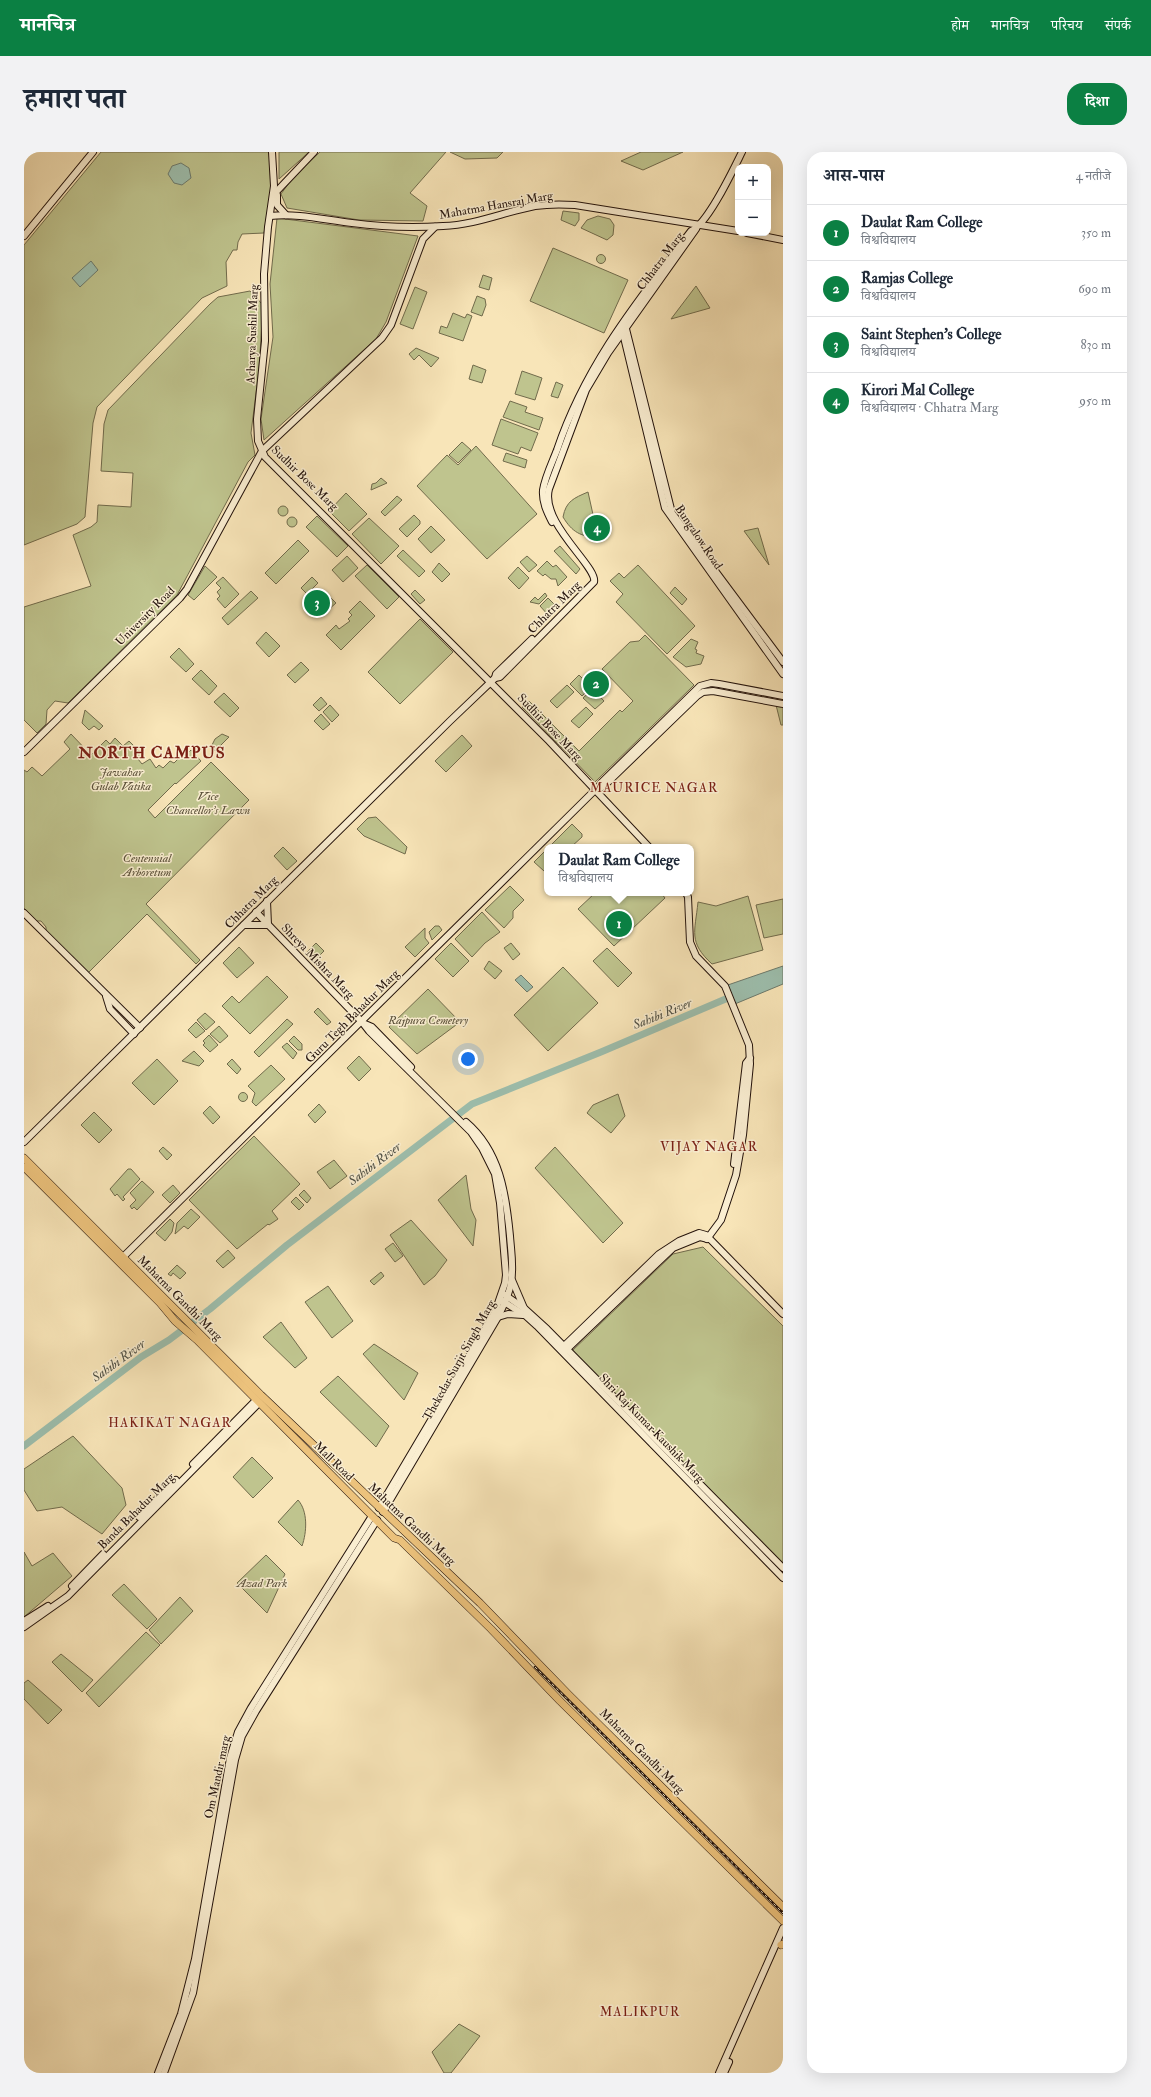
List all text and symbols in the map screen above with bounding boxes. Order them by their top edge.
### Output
text: मानचित्र [20,13,75,37]
text: होम [951,17,969,34]
text: मानचित्र [991,17,1029,34]
text: परिचय [1051,17,1083,34]
text: संपर्क [1105,17,1131,34]
text: हमारा पता [24,82,125,117]
button: दिशा [1067,83,1127,125]
map controls [735,164,771,236]
button: + [735,164,771,200]
text: आस-पास [823,165,884,186]
text: 4 नतीजे [1076,168,1111,184]
street label: Mahatma Hansraj Marg [438,188,555,223]
button: − [735,200,771,236]
text: Daulat Ram College [861,213,983,232]
text: 1 [834,225,838,241]
text: 350 m [1081,225,1111,241]
street label: Chhatra Marg [634,228,688,293]
text: विश्वविद्यालय [861,232,916,248]
text: Ramjas College [861,269,953,288]
text: 2 [833,281,839,297]
text: 690 m [1078,281,1111,297]
street label: Acharya Sushil Marg [243,283,262,385]
text: विश्वविद्यालय [861,288,916,304]
text: Saint Stephen's College [861,325,1002,344]
text: 3 [834,337,839,353]
text: 830 m [1080,337,1111,353]
text: विश्वविद्यालय [861,344,916,360]
text: Kirori Mal College [861,381,974,400]
text: 4 [832,393,840,409]
text: 950 m [1079,393,1111,409]
text: विश्वविद्यालय · Chhatra Marg [861,400,998,416]
street label: Sudhir Bose Marg [268,443,342,515]
street label: Bungalow Road [671,502,726,573]
pin: 4 [584,513,610,543]
street label: Chhatra Marg [525,577,585,637]
street label: University Road [113,584,178,649]
pin: 3 [304,588,330,618]
pin: 2 [583,669,609,699]
street label: Sudhir Bose Marg [514,691,586,765]
district label: NORTH CAMPUS [77,743,226,763]
park label: Jawahar Gulab Vatika [91,765,152,794]
district label: MAURICE NAGAR [590,780,718,796]
park label: Vice Chancellor's Lawn [166,789,251,818]
popup [544,844,694,896]
park label: Centennial Arboretum [121,851,172,880]
text: Daulat Ram College [558,851,680,870]
text: विश्वविद्यालय [558,870,613,886]
street label: Chhatra Marg [222,872,282,932]
pin: 1 [606,909,632,939]
street label: Shreya Mishra Marg [278,921,358,1003]
street label: Guru Tegh Bahadur Marg [302,966,403,1066]
water label: Sahibi River [630,994,695,1033]
park label: Rajpura Cemetery [387,1013,469,1028]
your location [458,1049,478,1069]
water label: Sahibi River [344,1138,405,1190]
district label: VIJAY NAGAR [660,1139,758,1155]
street label: Mahatma Gandhi Marg [134,1253,226,1345]
street label: Thekedar Surjit Singh Marg [420,1296,499,1423]
water label: Sahibi River [88,1335,149,1386]
street label: Shri Raj Kumar Kaushik Marg [596,1371,708,1487]
district label: HAKIKAT NAGAR [108,1415,232,1431]
street label: Mall Road [310,1439,357,1484]
street label: Banda Bahadur Marg [95,1469,179,1553]
street label: Mahatma Gandhi Marg [365,1480,459,1570]
park label: Azad Park [235,1576,287,1591]
street label: Mahatma Gandhi Marg [596,1706,688,1798]
street label: Om Mandir marg [201,1733,234,1820]
district label: MALIKPUR [600,2004,680,2020]

